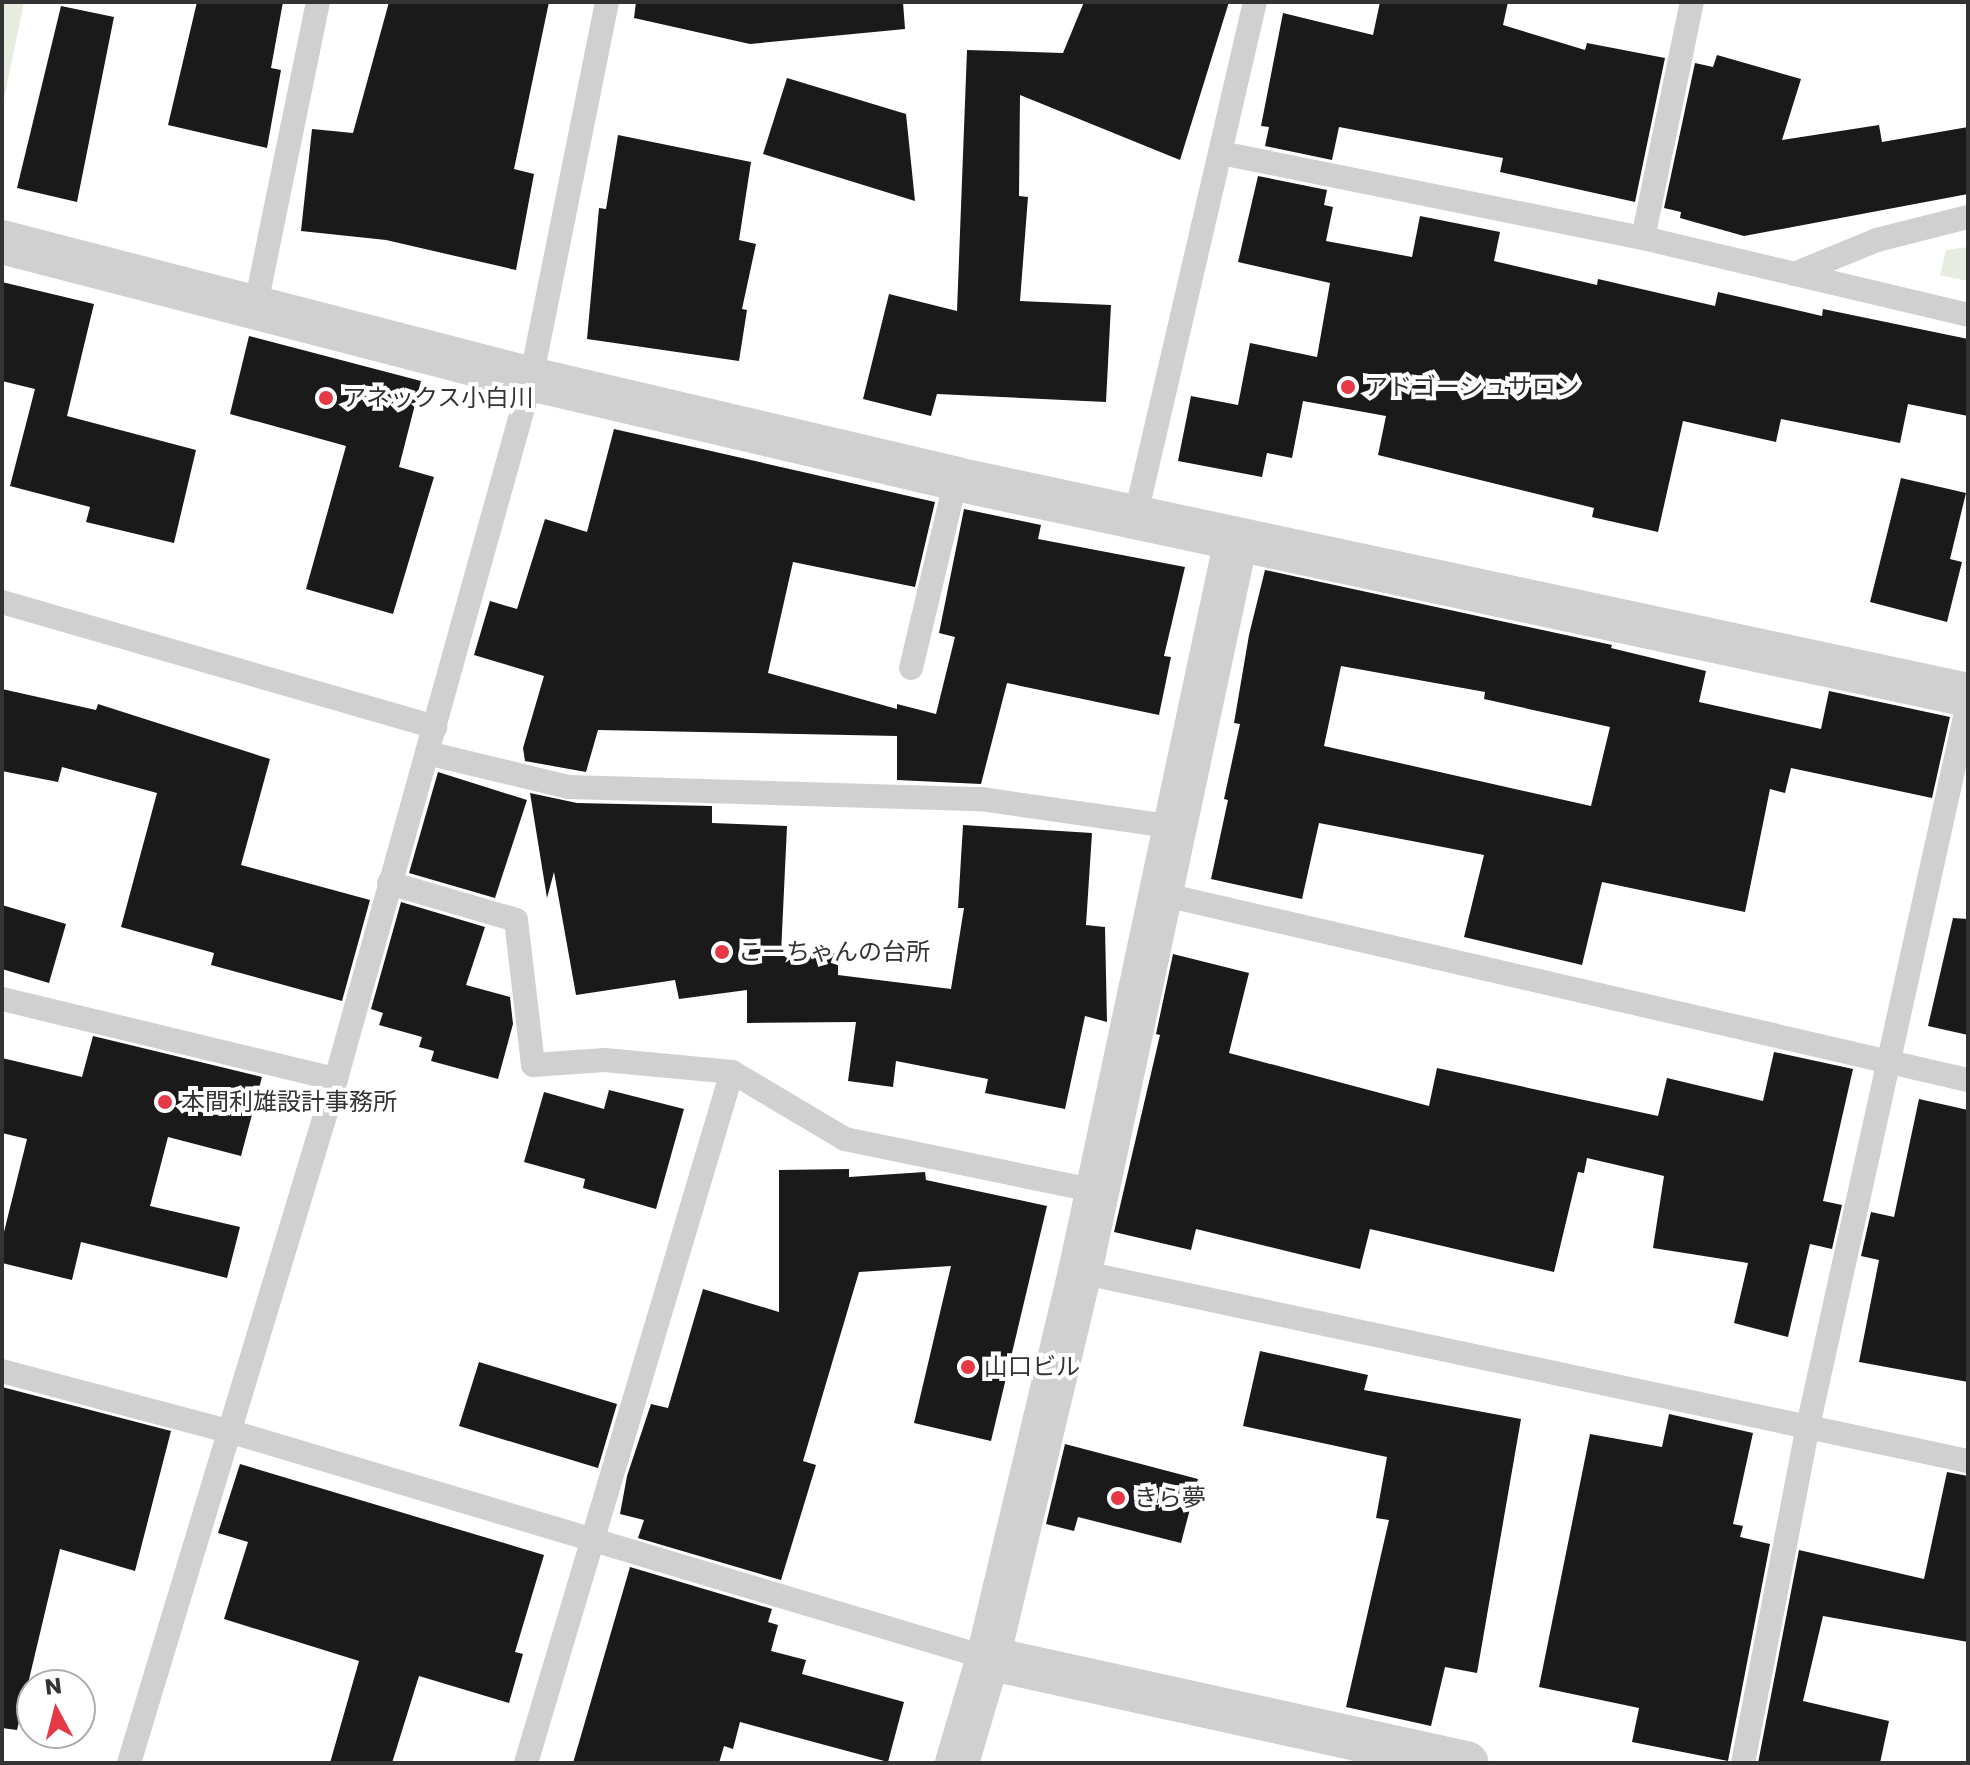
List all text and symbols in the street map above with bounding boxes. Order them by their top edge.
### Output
place label: アドゴーシュサロン [1364,373,1580,401]
marker: アドゴーシュサロン [1339,378,1357,396]
place label: アネックス小白川 [342,384,534,412]
marker: アネックス小白川 [317,389,335,407]
place label: こーちゃんの台所 [738,938,930,966]
marker: こーちゃんの台所 [713,943,731,961]
place label: 本間利雄設計事務所 [181,1088,397,1116]
marker: 本間利雄設計事務所 [156,1093,174,1111]
place label: 山口ビル [984,1353,1080,1381]
marker: 山口ビル [959,1358,977,1376]
place label: きら夢 [1134,1484,1206,1512]
marker: きら夢 [1109,1489,1127,1507]
north arrow [16,1669,96,1749]
text: N [43,1670,63,1703]

